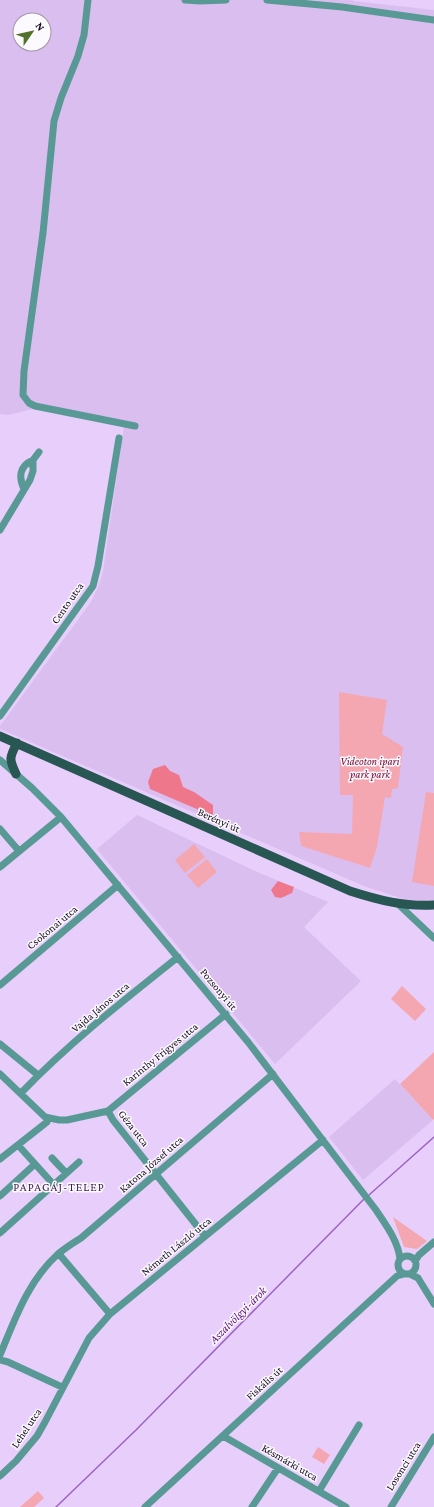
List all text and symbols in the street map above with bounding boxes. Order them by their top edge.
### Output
north arrow [12,12,52,52]
text: N [33,20,48,33]
street label: Cento utca [49,580,85,626]
park label: Videoton ipari park park [341,755,399,781]
street label: Berényi út [196,805,242,836]
street label: Csokonai utca [24,903,80,951]
street label: Pozsonyi út [197,966,240,1013]
street label: Vajda János utca [69,979,132,1035]
street label: Karinthy Frigyes utca [120,1020,201,1089]
street label: Géza utca [116,1107,152,1149]
street label: Katona József utca [117,1133,186,1196]
district label: PAPAGÁJ-TELEP [13,1180,105,1194]
street label: Németh László utca [139,1214,213,1278]
water label: Aszalvölgyi-árok [206,1283,270,1347]
street label: Fiskális út [243,1363,285,1402]
street label: Lehel utca [8,1406,44,1450]
street label: Losonci utca [383,1439,423,1493]
street label: Késmárki utca [260,1441,320,1483]

